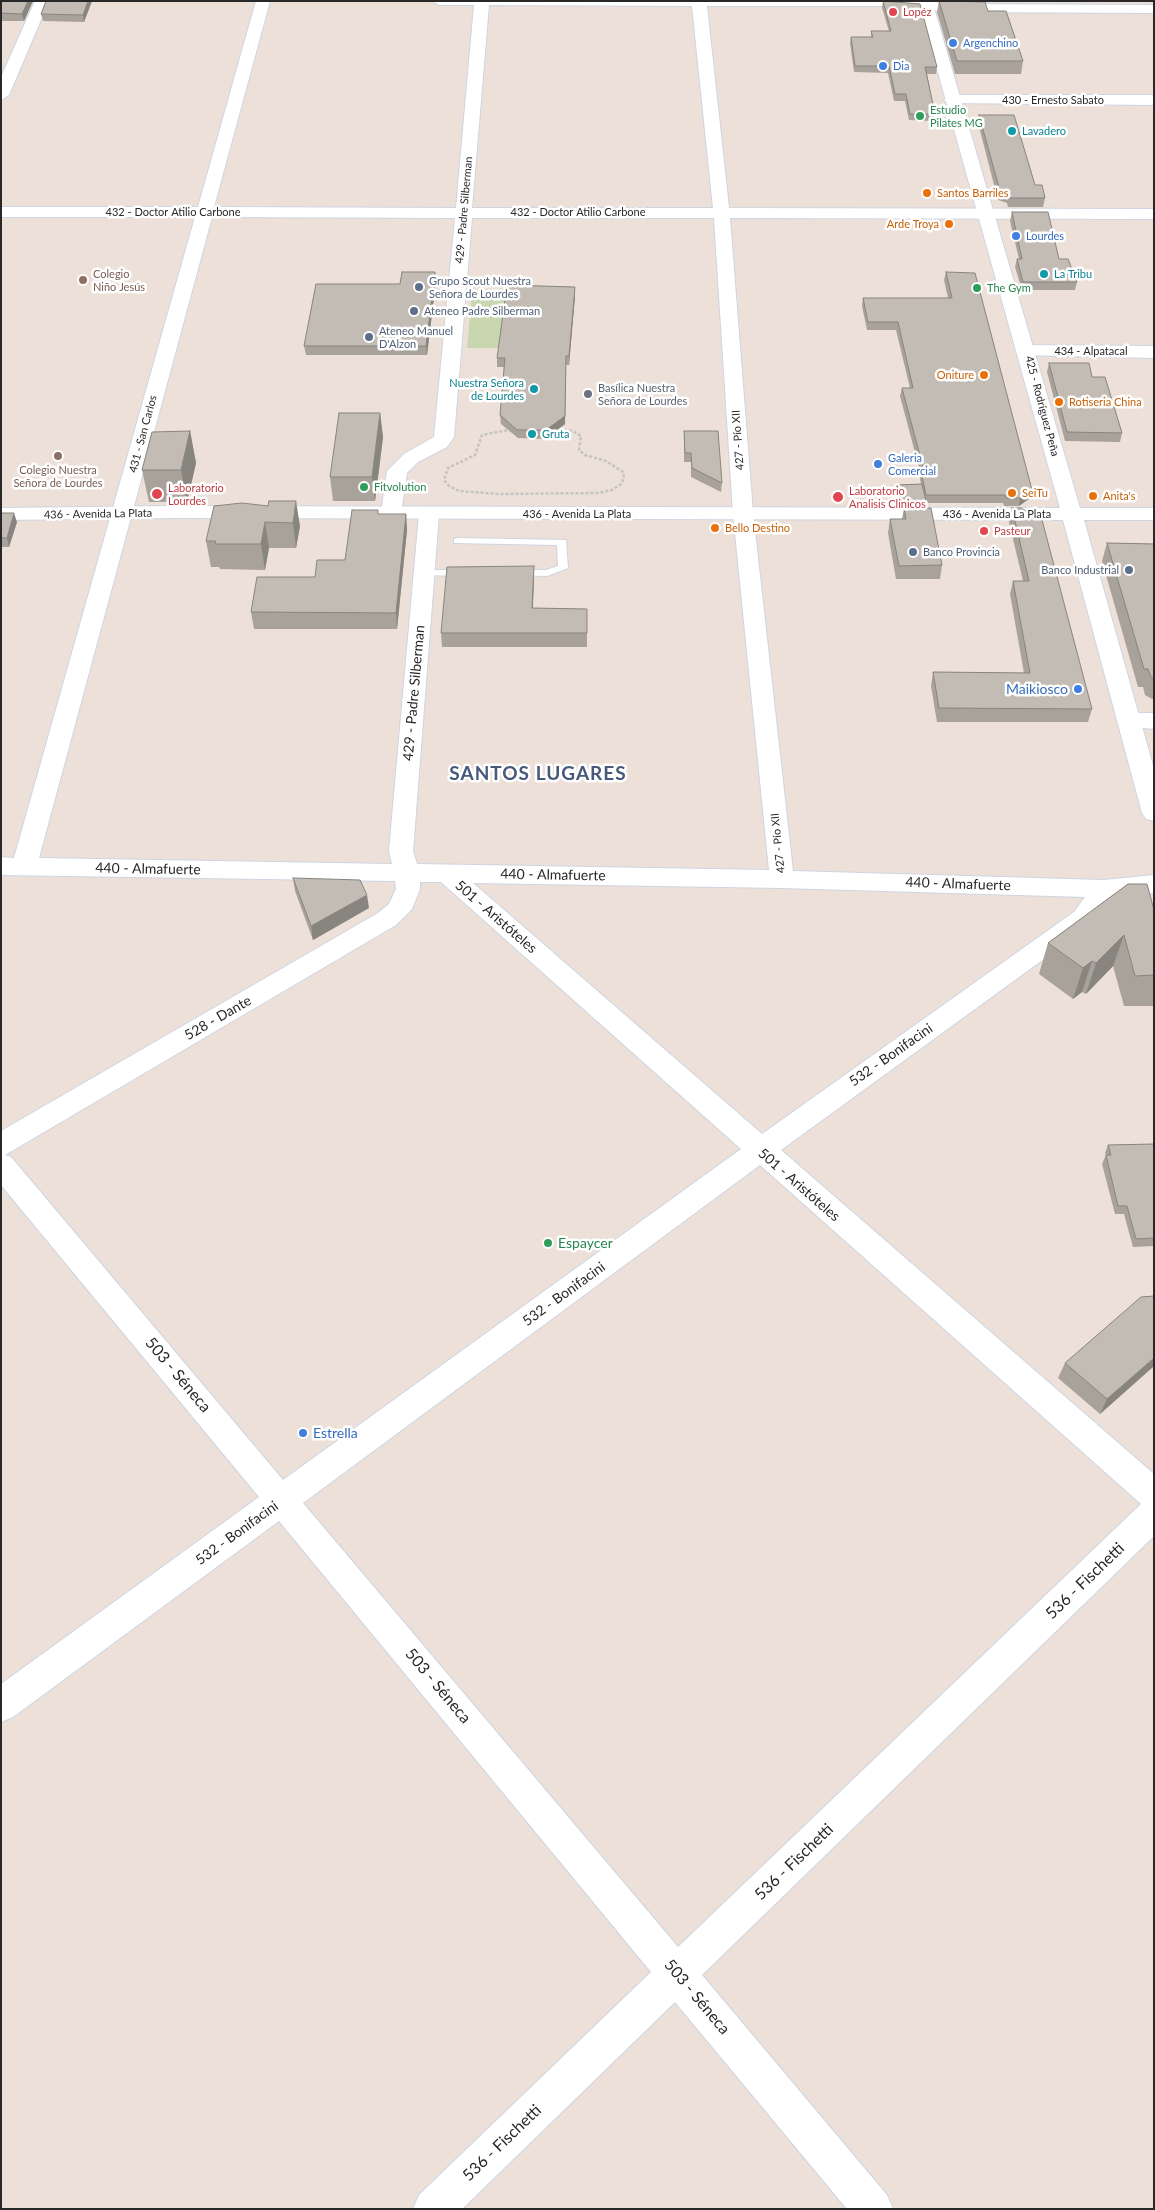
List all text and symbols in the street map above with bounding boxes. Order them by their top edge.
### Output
place label: Lopéz [903,5,931,19]
marker: Lopéz [887,6,899,18]
place label: Argenchino [963,36,1018,50]
marker: Argenchino [947,37,959,49]
place label: Dia [893,59,909,73]
marker: Dia [877,60,889,72]
street label: 430 - Ernesto Sabato [1002,93,1104,107]
place label: Estudio Pilates MG [930,103,983,129]
marker: Estudio Pilates MG [914,110,926,122]
place label: Lavadero [1022,124,1066,138]
marker: Lavadero [1006,125,1018,137]
street label: 429 - Padre Silberman [453,156,475,264]
place label: Santos Barriles [937,186,1008,200]
marker: Santos Barriles [921,187,933,199]
street label: 432 - Doctor Atilio Carbone [106,205,240,219]
street label: 432 - Doctor Atilio Carbone [511,205,645,219]
place label: Arde Troya [887,217,939,231]
marker: Arde Troya [943,218,955,230]
place label: Lourdes [1026,229,1064,243]
marker: Lourdes [1010,230,1022,242]
place label: Colegio Niño Jesús [93,267,145,293]
place label: La Tribu [1054,267,1092,281]
marker: La Tribu [1038,268,1050,280]
marker: Colegio Niño Jesús [77,274,89,286]
place label: Grupo Scout Nuestra Señora de Lourdes [429,274,531,300]
marker: Grupo Scout Nuestra Señora de Lourdes [413,281,425,293]
place label: The Gym [987,281,1031,295]
marker: The Gym [971,282,983,294]
place label: Ateneo Padre Silberman [424,304,540,318]
marker: Ateneo Padre Silberman [408,305,420,317]
place label: Ateneo Manuel D'Alzon [379,324,453,350]
marker: Ateneo Manuel D'Alzon [363,331,375,343]
street label: 434 - Alpatacal [1054,344,1128,358]
street label: 425 - Rodríguez Peña [1022,354,1062,458]
place label: Oniture [937,368,974,382]
marker: Oniture [978,369,990,381]
place label: Nuestra Señora de Lourdes [449,376,524,402]
place label: Basílica Nuestra Señora de Lourdes [598,381,687,407]
marker: Nuestra Señora de Lourdes [528,383,540,395]
marker: Basílica Nuestra Señora de Lourdes [582,388,594,400]
street label: 431 - San Carlos [126,394,160,474]
place label: Rotiseria China [1069,395,1142,409]
marker: Rotiseria China [1053,396,1065,408]
street label: 427 - Pío XII [729,409,747,471]
place label: Gruta [542,427,569,441]
marker: Gruta [526,428,538,440]
marker: Colegio Nuestra Señora de Lourdes [52,450,64,462]
place label: Galeria Comercial [888,451,936,477]
marker: Galeria Comercial [872,458,884,470]
place label: Colegio Nuestra Señora de Lourdes [13,463,103,489]
place label: Fitvolution [374,480,426,494]
place label: Laboratorio Lourdes [168,481,224,507]
marker: Fitvolution [358,481,370,493]
place label: Laboratorio Analisis Clinicos [849,484,926,510]
place label: SeiTu [1022,486,1048,500]
marker: Laboratorio Lourdes [150,487,164,501]
marker: SeiTu [1006,487,1018,499]
place label: Anita's [1103,489,1135,503]
marker: Laboratorio Analisis Clinicos [831,490,845,504]
marker: Anita's [1087,490,1099,502]
street label: 436 - Avenida La Plata [44,506,152,522]
street label: 436 - Avenida La Plata [523,507,631,521]
street label: 436 - Avenida La Plata [943,507,1051,521]
place label: Bello Destino [725,521,790,535]
marker: Bello Destino [709,522,721,534]
place label: Pasteur [994,524,1031,538]
marker: Pasteur [978,525,990,537]
place label: Banco Provincia [923,545,1000,559]
marker: Banco Provincia [907,546,919,558]
place label: Banco Industrial [1041,563,1119,577]
marker: Banco Industrial [1123,564,1135,576]
street label: 429 - Padre Silberman [400,624,428,762]
place label: Maikiosco [1006,681,1068,697]
marker: Maikiosco [1072,683,1084,695]
district label: SANTOS LUGARES [448,763,628,785]
street label: 427 - Pío XII [768,812,788,874]
street label: 440 - Almafuerte [95,860,201,878]
street label: 440 - Almafuerte [500,866,606,884]
street label: 440 - Almafuerte [905,874,1011,894]
street label: 501 - Aristóteles [452,877,540,957]
street label: 528 - Dante [182,992,254,1044]
street label: 532 - Bonifacini [846,1020,936,1090]
street label: 501 - Aristóteles [755,1145,843,1225]
place label: Espaycer [558,1235,613,1251]
marker: Espaycer [542,1237,554,1249]
street label: 532 - Bonifacini [519,1258,609,1330]
street label: 503 - Séneca [141,1334,215,1416]
place label: Estrella [313,1425,358,1441]
marker: Estrella [297,1427,309,1439]
street label: 532 - Bonifacini [192,1497,282,1569]
street label: 536 - Fischetti [1042,1539,1128,1623]
street label: 503 - Séneca [401,1645,475,1727]
street label: 536 - Fischetti [751,1820,837,1904]
street label: 503 - Séneca [660,1956,734,2038]
street label: 536 - Fischetti [459,2101,545,2185]

